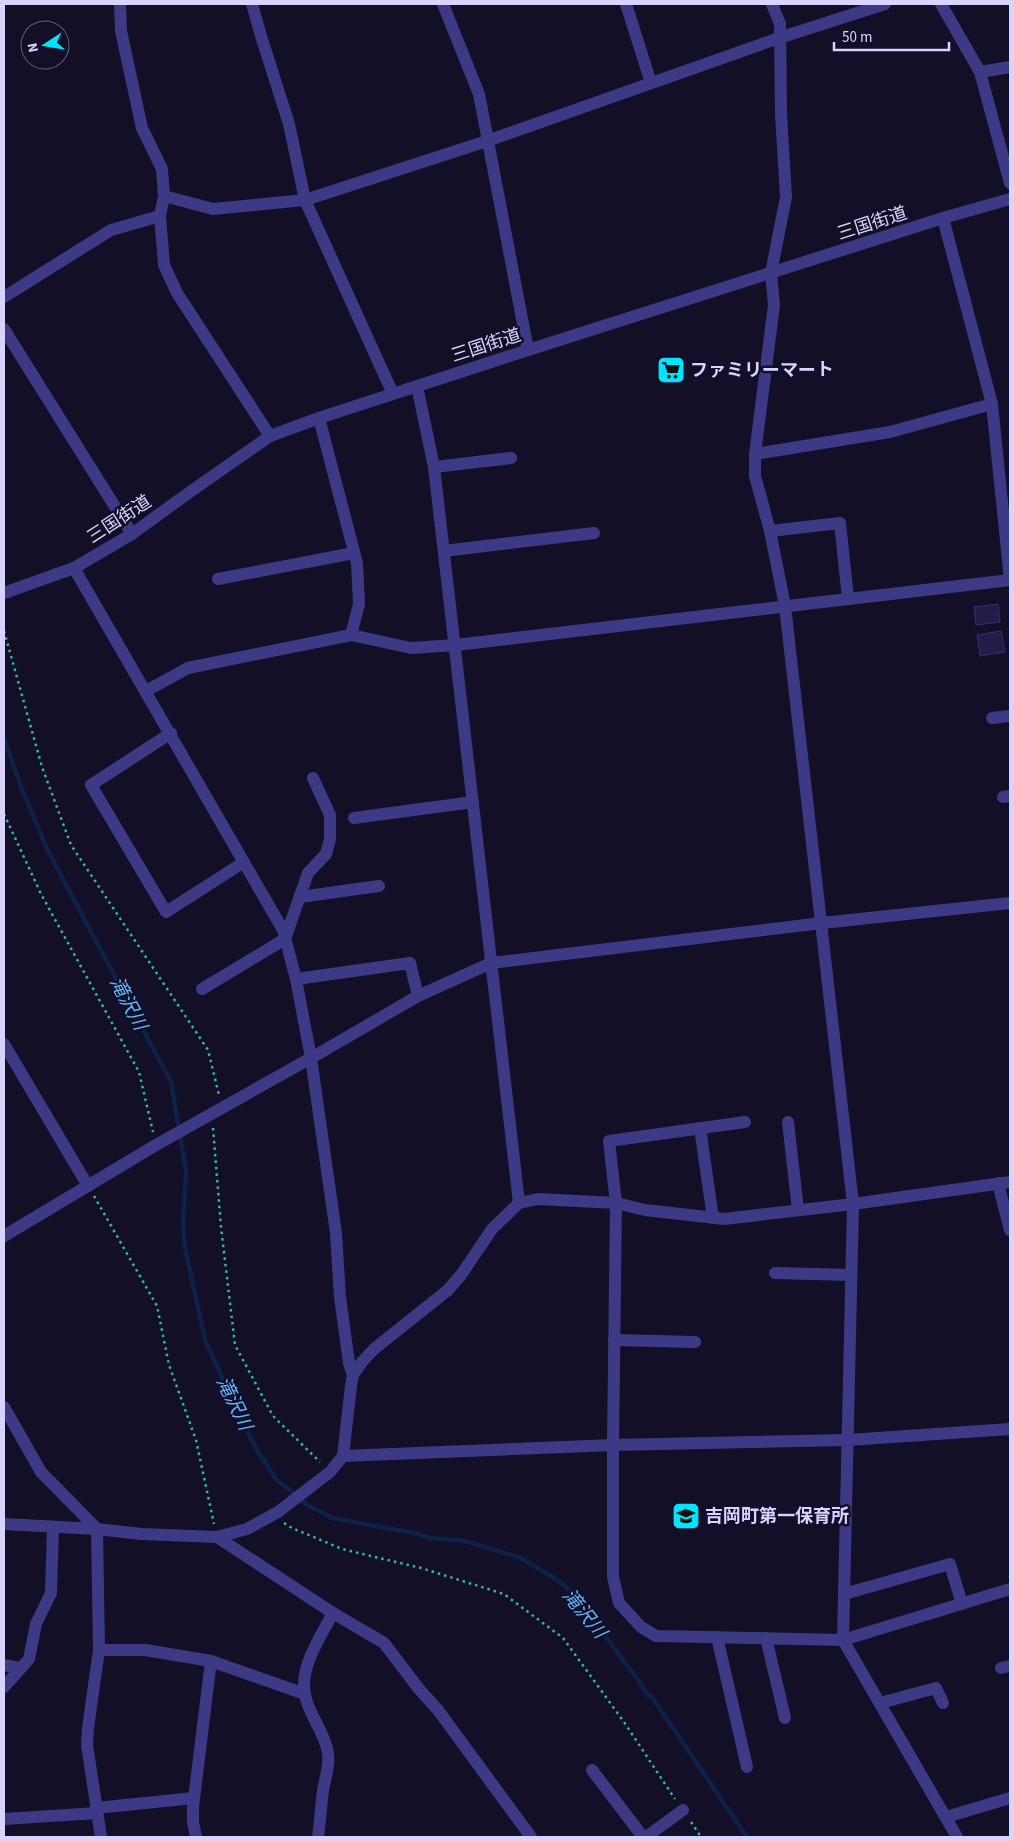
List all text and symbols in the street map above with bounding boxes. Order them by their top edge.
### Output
north arrow [20,20,70,70]
scale bar [834,20,949,52]
text: 50 m [842,27,872,48]
text: N [23,41,44,54]
street label: 三国街道 [834,200,910,246]
street label: 三国街道 [448,322,524,368]
supermarket icon: ファミリーマート [656,355,686,385]
place label: ファミリーマート [690,358,834,383]
street label: 三国街道 [82,489,156,550]
water label: 滝沢川 [102,972,154,1037]
water label: 滝沢川 [209,1372,259,1437]
school or university icon: 吉岡町第一保育所 [671,1501,701,1531]
place label: 吉岡町第一保育所 [705,1504,849,1529]
water label: 滝沢川 [555,1583,614,1646]

